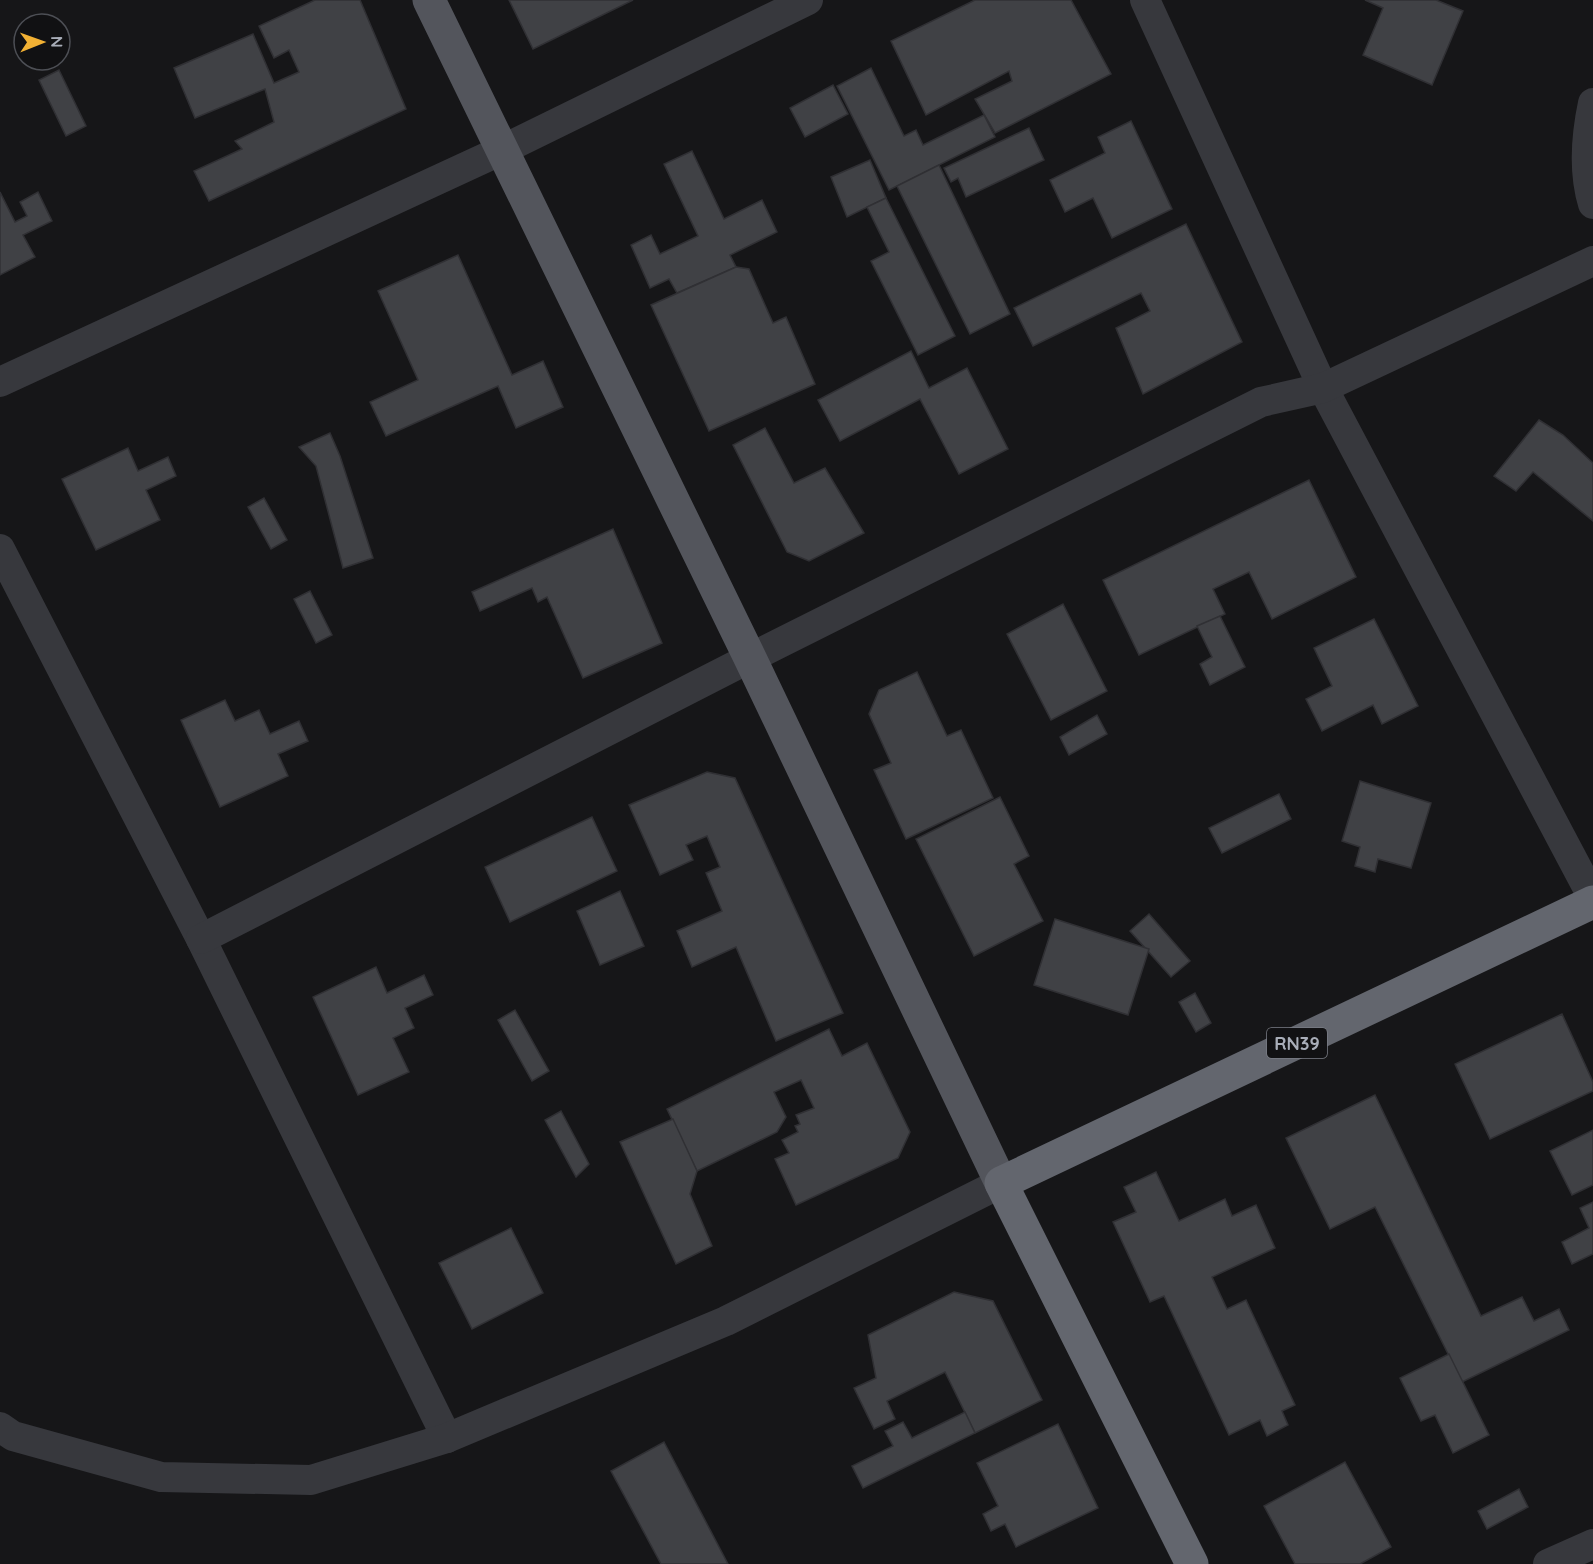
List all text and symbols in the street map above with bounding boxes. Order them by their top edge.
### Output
north arrow [12,12,72,72]
text: N [47,36,67,48]
road number: RN39 [1267,1028,1327,1058]

